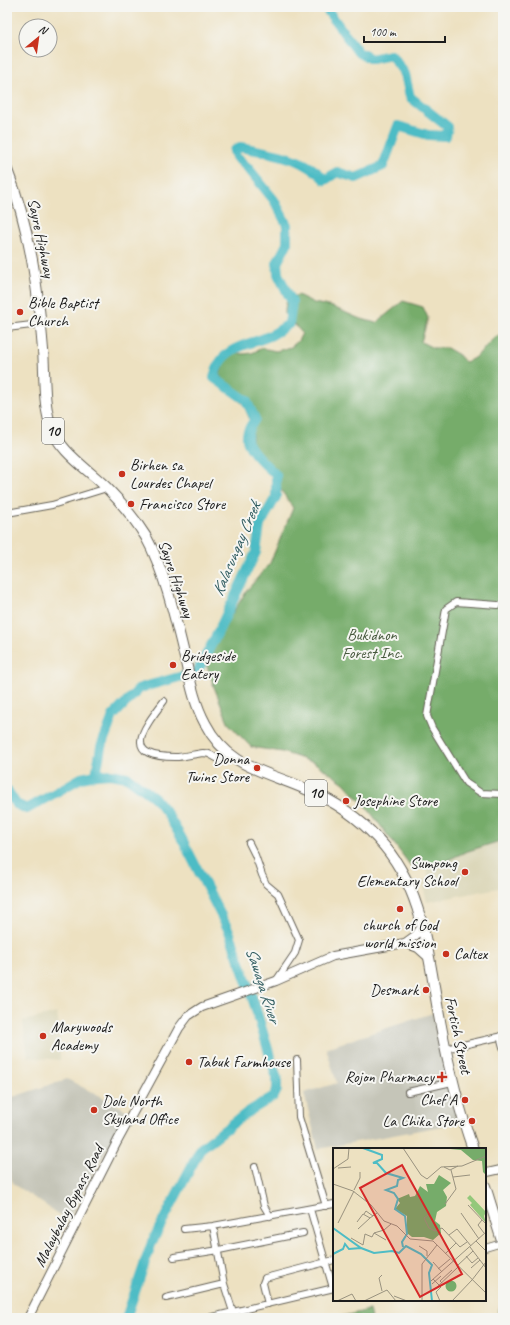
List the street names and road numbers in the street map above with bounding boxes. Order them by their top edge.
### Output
street label: Sayre Highway [23,197,59,281]
road number: 10 [42,418,64,444]
street label: Sayre Highway [153,538,199,622]
road number: 10 [305,780,327,806]
street label: Fortich Street [440,995,476,1077]
street label: Malaybalay Bypass Road [30,1139,110,1270]

